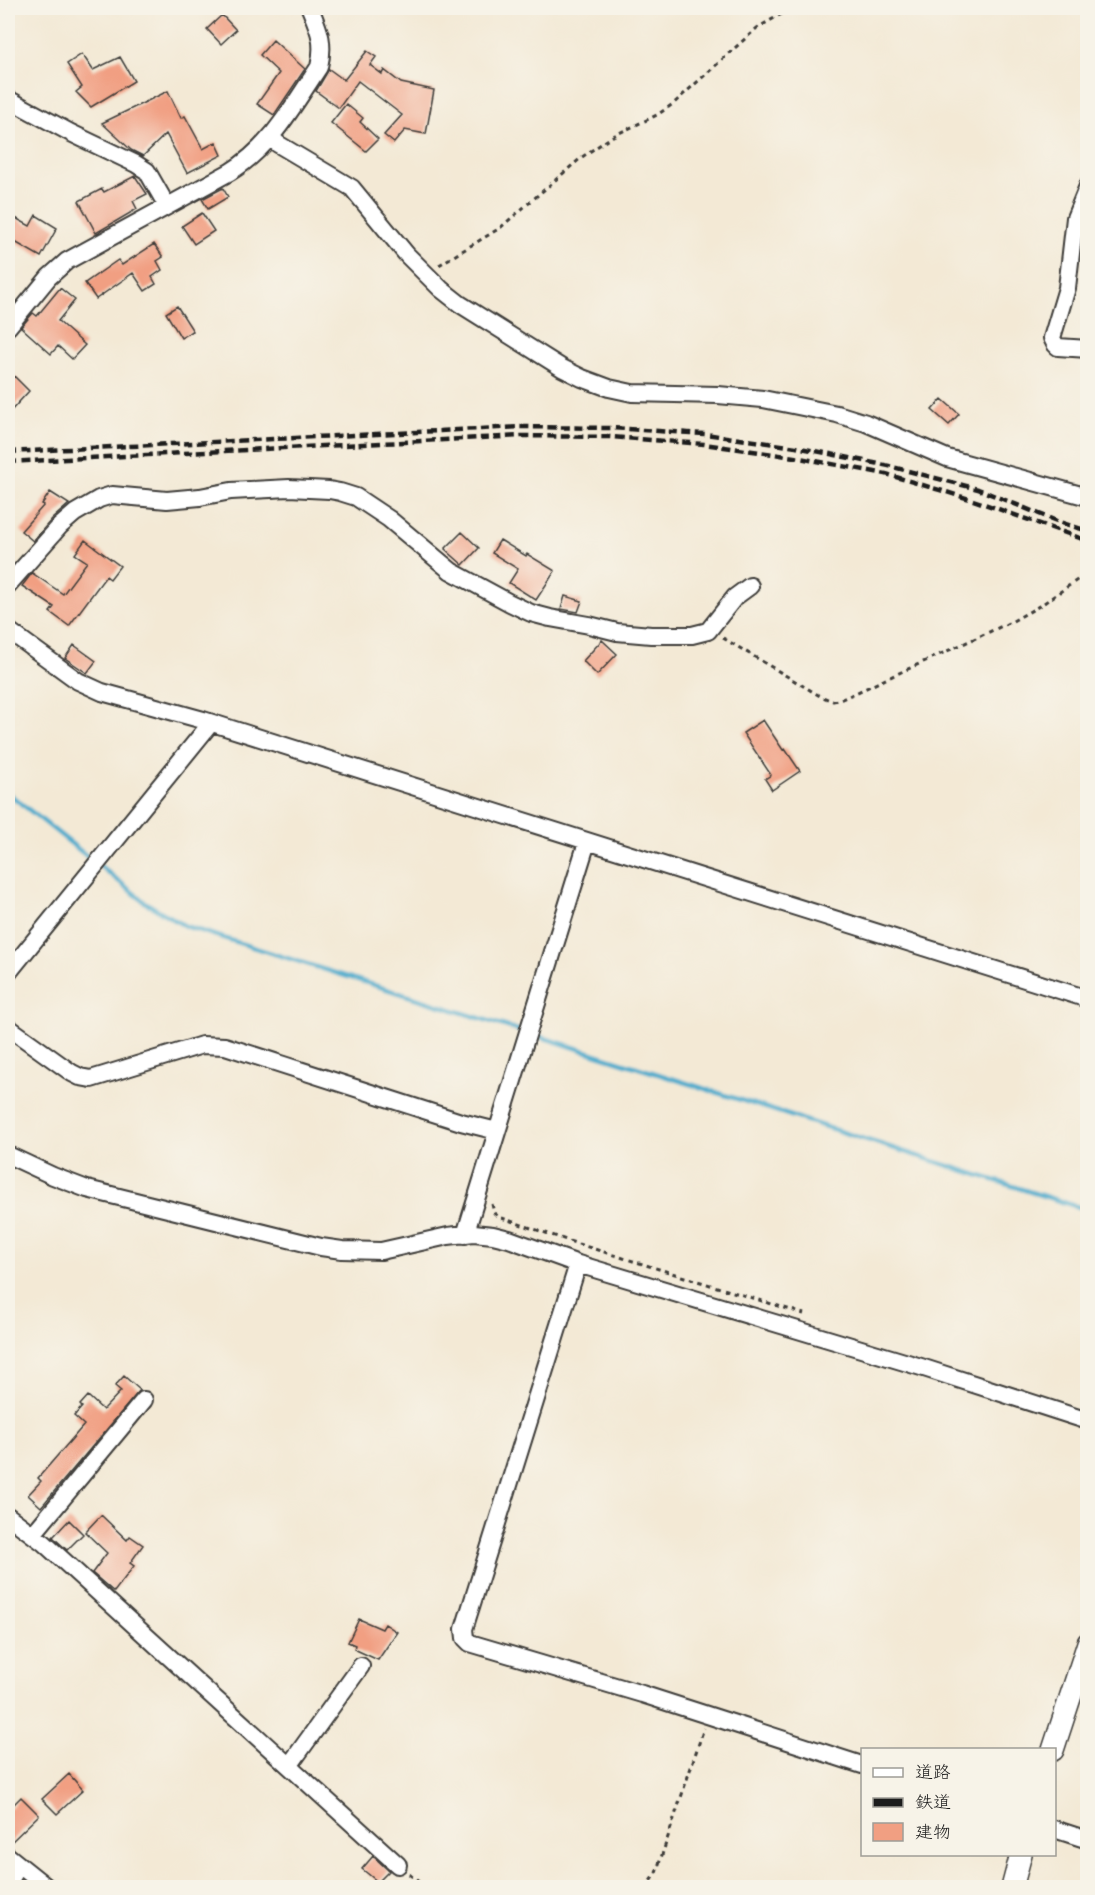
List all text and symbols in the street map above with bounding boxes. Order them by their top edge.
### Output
legend [861,1748,1056,1856]
text: 道路 [915,1759,951,1788]
text: 鉄道 [915,1789,951,1818]
text: 建物 [915,1819,951,1848]

